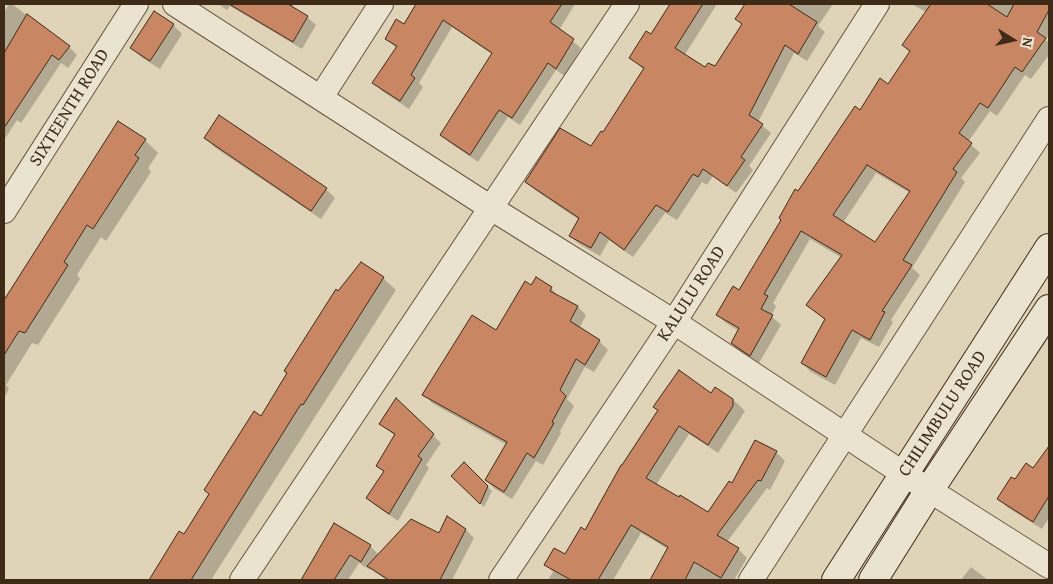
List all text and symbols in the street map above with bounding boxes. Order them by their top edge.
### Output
north arrow [988,15,1038,65]
text: N [1017,36,1038,49]
street label: SIXTEENTH ROAD [25,45,115,171]
street label: KALULU ROAD [653,242,731,346]
street label: CHILIMBULU ROAD [894,347,992,481]

